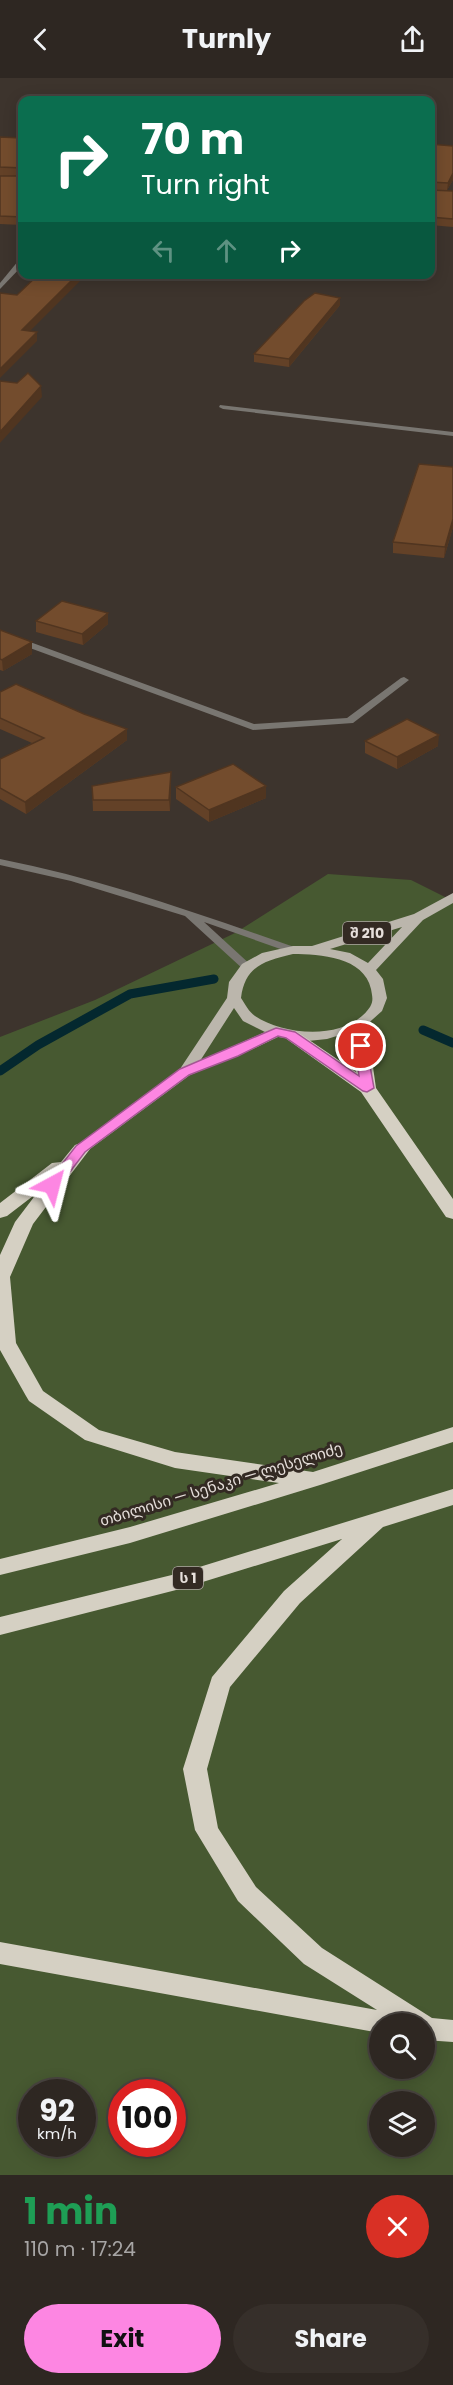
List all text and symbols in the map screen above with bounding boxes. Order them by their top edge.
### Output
text: Turnly [182,20,271,57]
icon: back [24,23,57,56]
icon: share [396,23,429,56]
text: 70 m [141,110,244,169]
icon: right [42,120,120,198]
text: Turn right [141,166,270,203]
icon: left [147,234,180,267]
icon: ahead [210,234,243,267]
icon: right [273,234,306,267]
road number: შ 210 [343,922,391,944]
pin [335,1020,386,1071]
icon: arrive [344,1029,377,1062]
position arrow [20,1153,84,1217]
street label: თბილისი — სენაკი — ლესელიძე [97,1437,345,1531]
road number: ს 1 [173,1567,203,1589]
map controls [369,2013,435,2157]
button: search [369,2013,435,2079]
speed limit sign: 100 [108,2079,186,2157]
text: 92 [39,2089,75,2132]
button: layers [369,2091,435,2157]
text: km/h [37,2123,77,2144]
text: 1 min [24,2186,118,2237]
button: close [366,2195,429,2258]
text: 110 m · 17:24 [24,2235,136,2263]
button: Exit [24,2304,221,2373]
button: Share [233,2304,429,2373]

